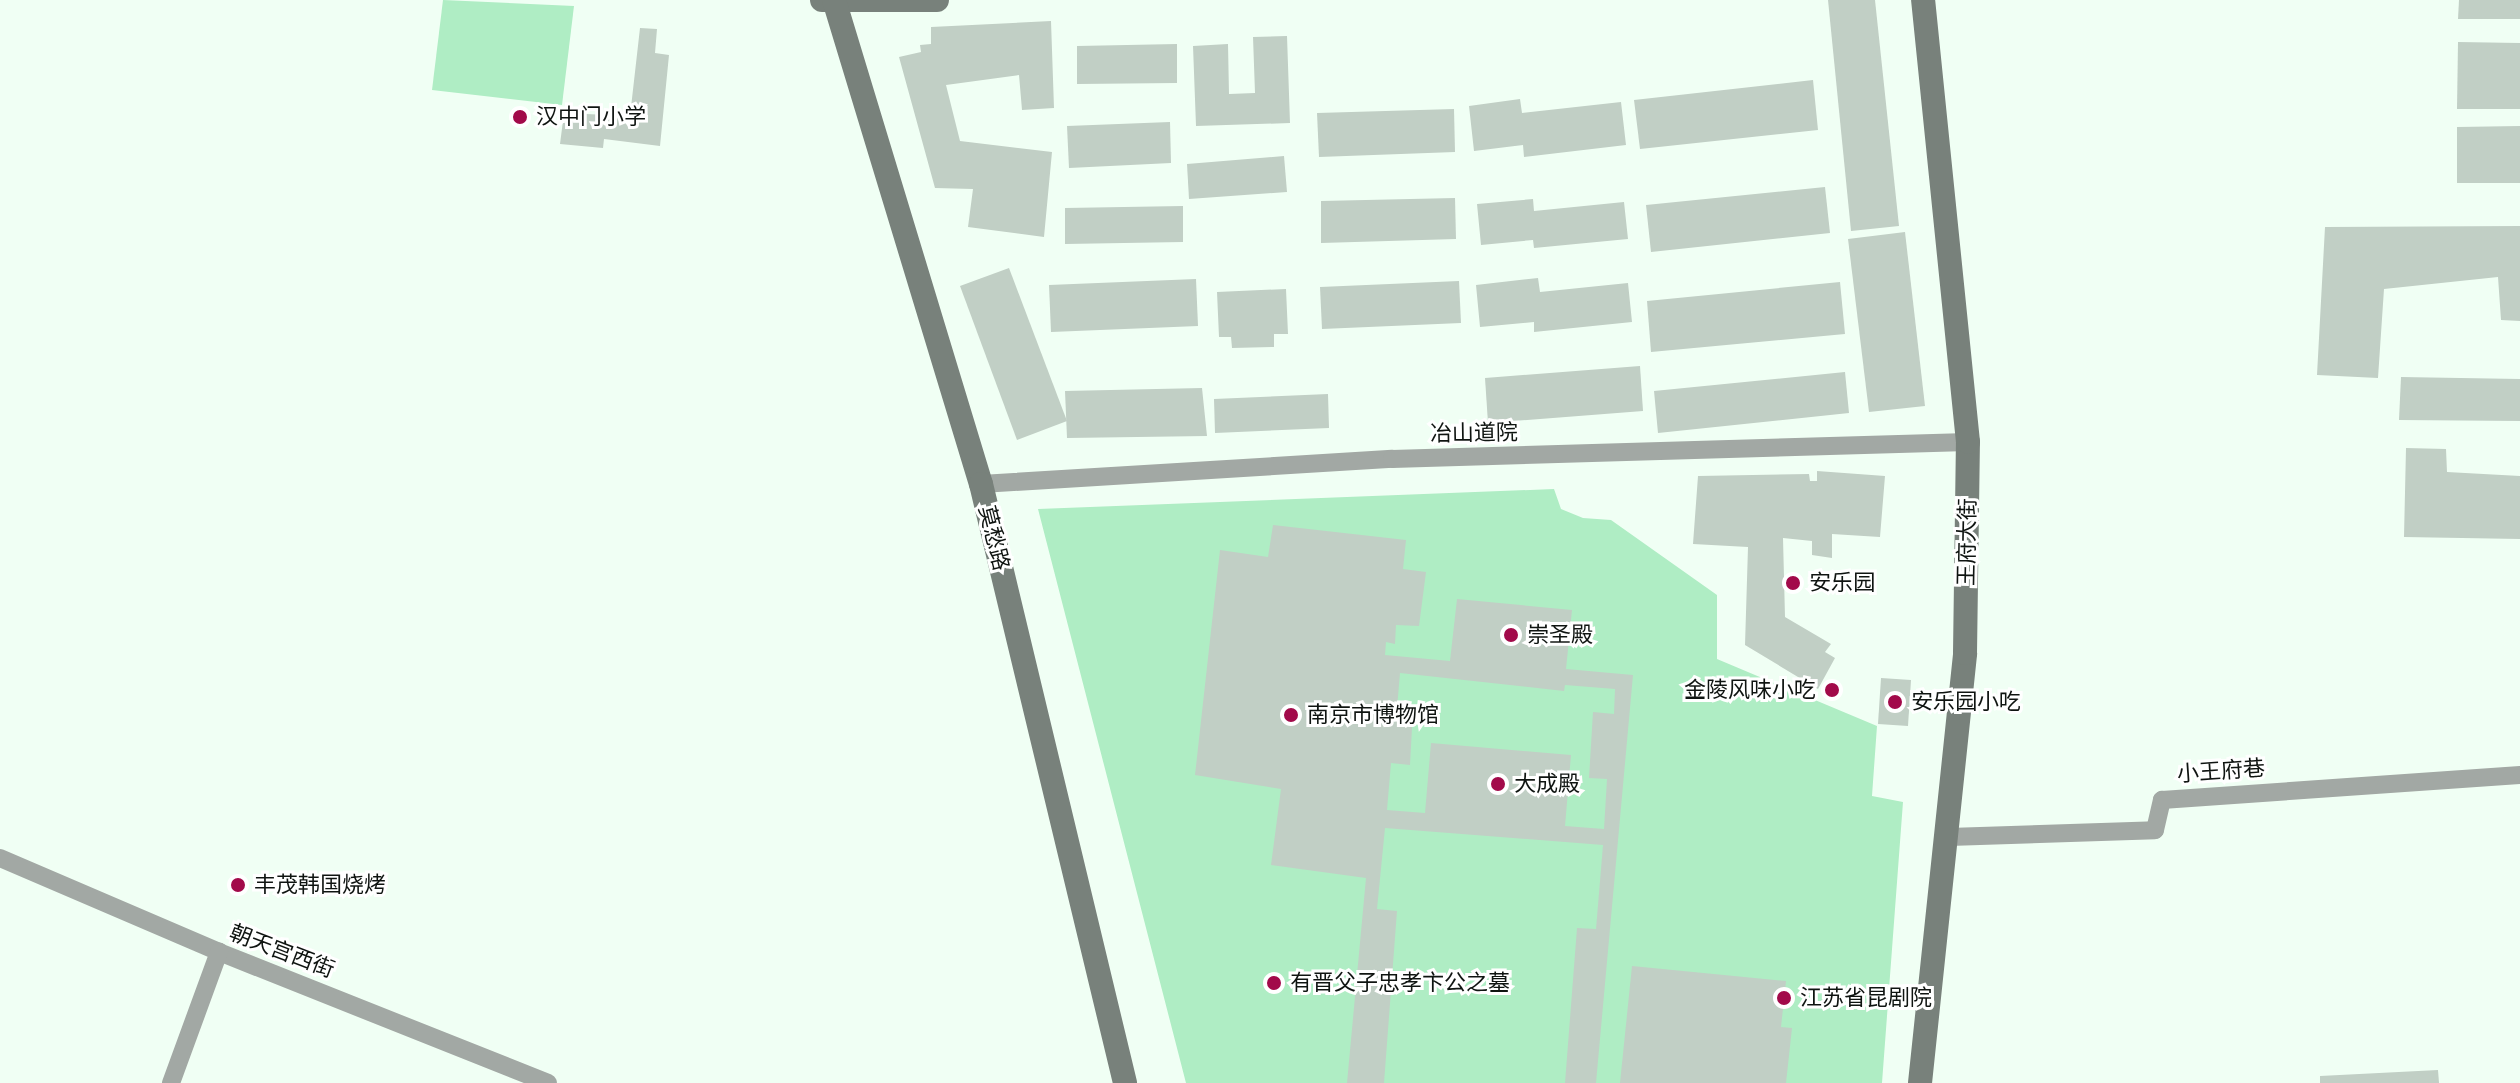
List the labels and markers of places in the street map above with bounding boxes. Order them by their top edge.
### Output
place label: 汉中门小学 [536,104,646,130]
marker: 汉中门小学 [511,108,529,126]
place label: 安乐园 [1809,570,1875,596]
marker: 安乐园 [1784,574,1802,592]
place label: 崇圣殿 [1527,622,1593,648]
marker: 崇圣殿 [1502,626,1520,644]
place label: 金陵风味小吃 [1684,677,1816,703]
marker: 金陵风味小吃 [1823,681,1841,699]
place label: 安乐园小吃 [1911,689,2021,715]
marker: 安乐园小吃 [1886,693,1904,711]
place label: 南京市博物馆 [1307,702,1439,728]
marker: 南京市博物馆 [1282,706,1300,724]
place label: 大成殿 [1514,771,1580,797]
marker: 大成殿 [1489,775,1507,793]
place label: 丰茂韩国烧烤 [254,872,386,898]
marker: 丰茂韩国烧烤 [229,876,247,894]
place label: 有晋父子忠孝卞公之墓 [1290,970,1510,996]
marker: 有晋父子忠孝卞公之墓 [1265,974,1283,992]
place label: 江苏省昆剧院 [1800,985,1932,1011]
marker: 江苏省昆剧院 [1775,989,1793,1007]

